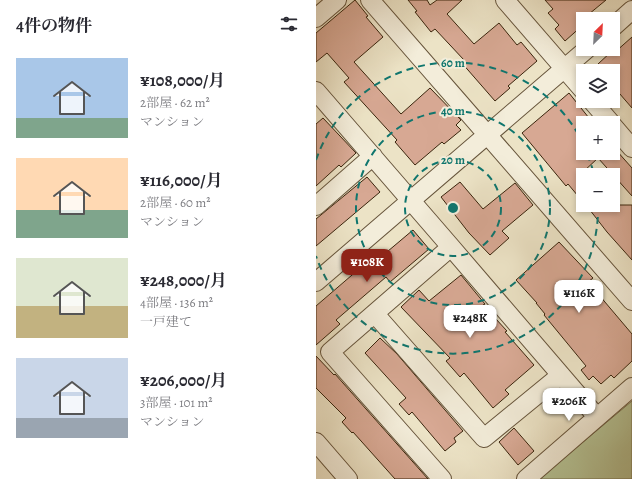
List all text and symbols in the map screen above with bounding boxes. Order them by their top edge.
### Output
north arrow [576,12,620,56]
map controls [576,12,620,212]
icon: filters [278,13,300,35]
text: 4件の物件 [16,14,92,37]
text: 60 m [441,55,465,71]
button: layers [576,64,620,108]
text: ¥108,000/月 [140,69,225,92]
icon: home [48,74,96,122]
text: 2部屋 · 62 m² [140,94,210,111]
text: 40 m [441,103,465,119]
text: マンション [140,113,204,130]
button: + [576,116,620,160]
text: 20 m [441,152,465,168]
button: − [576,168,620,212]
text: ¥116,000/月 [140,169,223,192]
icon: home [48,174,96,222]
text: 2部屋 · 60 m² [140,194,211,211]
centre of rings [446,201,460,215]
text: マンション [140,213,204,230]
pin: ¥108K [339,249,395,283]
text: ¥108K [350,253,384,270]
text: ¥248,000/月 [140,269,227,292]
icon: home [48,274,96,322]
pin: ¥116K [551,280,607,314]
text: ¥116K [563,284,595,301]
text: 4部屋 · 136 m² [140,294,213,311]
pin: ¥248K [442,305,498,339]
text: ¥248K [453,309,487,326]
text: 一戸建て [140,313,192,330]
text: ¥206,000/月 [140,369,227,392]
icon: home [48,374,96,422]
pin: ¥206K [541,388,597,422]
text: ¥206K [552,392,586,409]
text: 3部屋 · 101 m² [140,394,213,411]
text: マンション [140,413,204,430]

